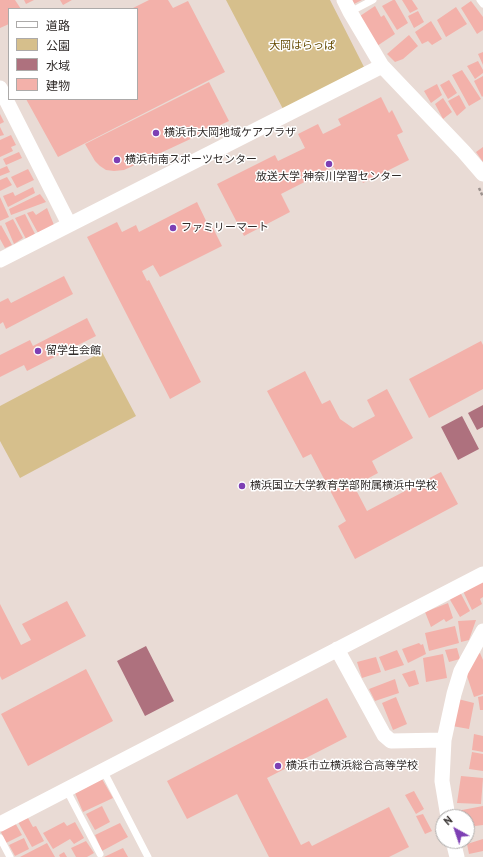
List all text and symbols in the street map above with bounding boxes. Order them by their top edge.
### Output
legend [8,8,138,100]
text: 道路 [46,18,70,33]
text: 公園 [46,38,70,53]
park label: 大岡はらっぱ [269,39,335,53]
text: 水域 [46,58,70,73]
text: 建物 [46,78,70,93]
place label: 横浜市大岡地域ケアプラザ [164,126,296,140]
marker: 横浜市大岡地域ケアプラザ [151,128,161,138]
place label: 横浜市南スポーツセンター [125,153,257,167]
marker: 横浜市南スポーツセンター [112,155,122,165]
marker: 放送大学 神奈川学習センター [324,159,334,169]
place label: 放送大学 神奈川学習センター [256,170,402,184]
place label: ファミリーマート [181,221,269,235]
marker: ファミリーマート [168,223,178,233]
place label: 留学生会館 [46,344,101,358]
marker: 留学生会館 [33,346,43,356]
place label: 横浜国立大学教育学部附属横浜中学校 [250,479,437,493]
marker: 横浜国立大学教育学部附属横浜中学校 [237,481,247,491]
place label: 横浜市立横浜総合高等学校 [286,759,418,773]
marker: 横浜市立横浜総合高等学校 [273,761,283,771]
north arrow [435,809,475,849]
text: N [441,813,455,828]

